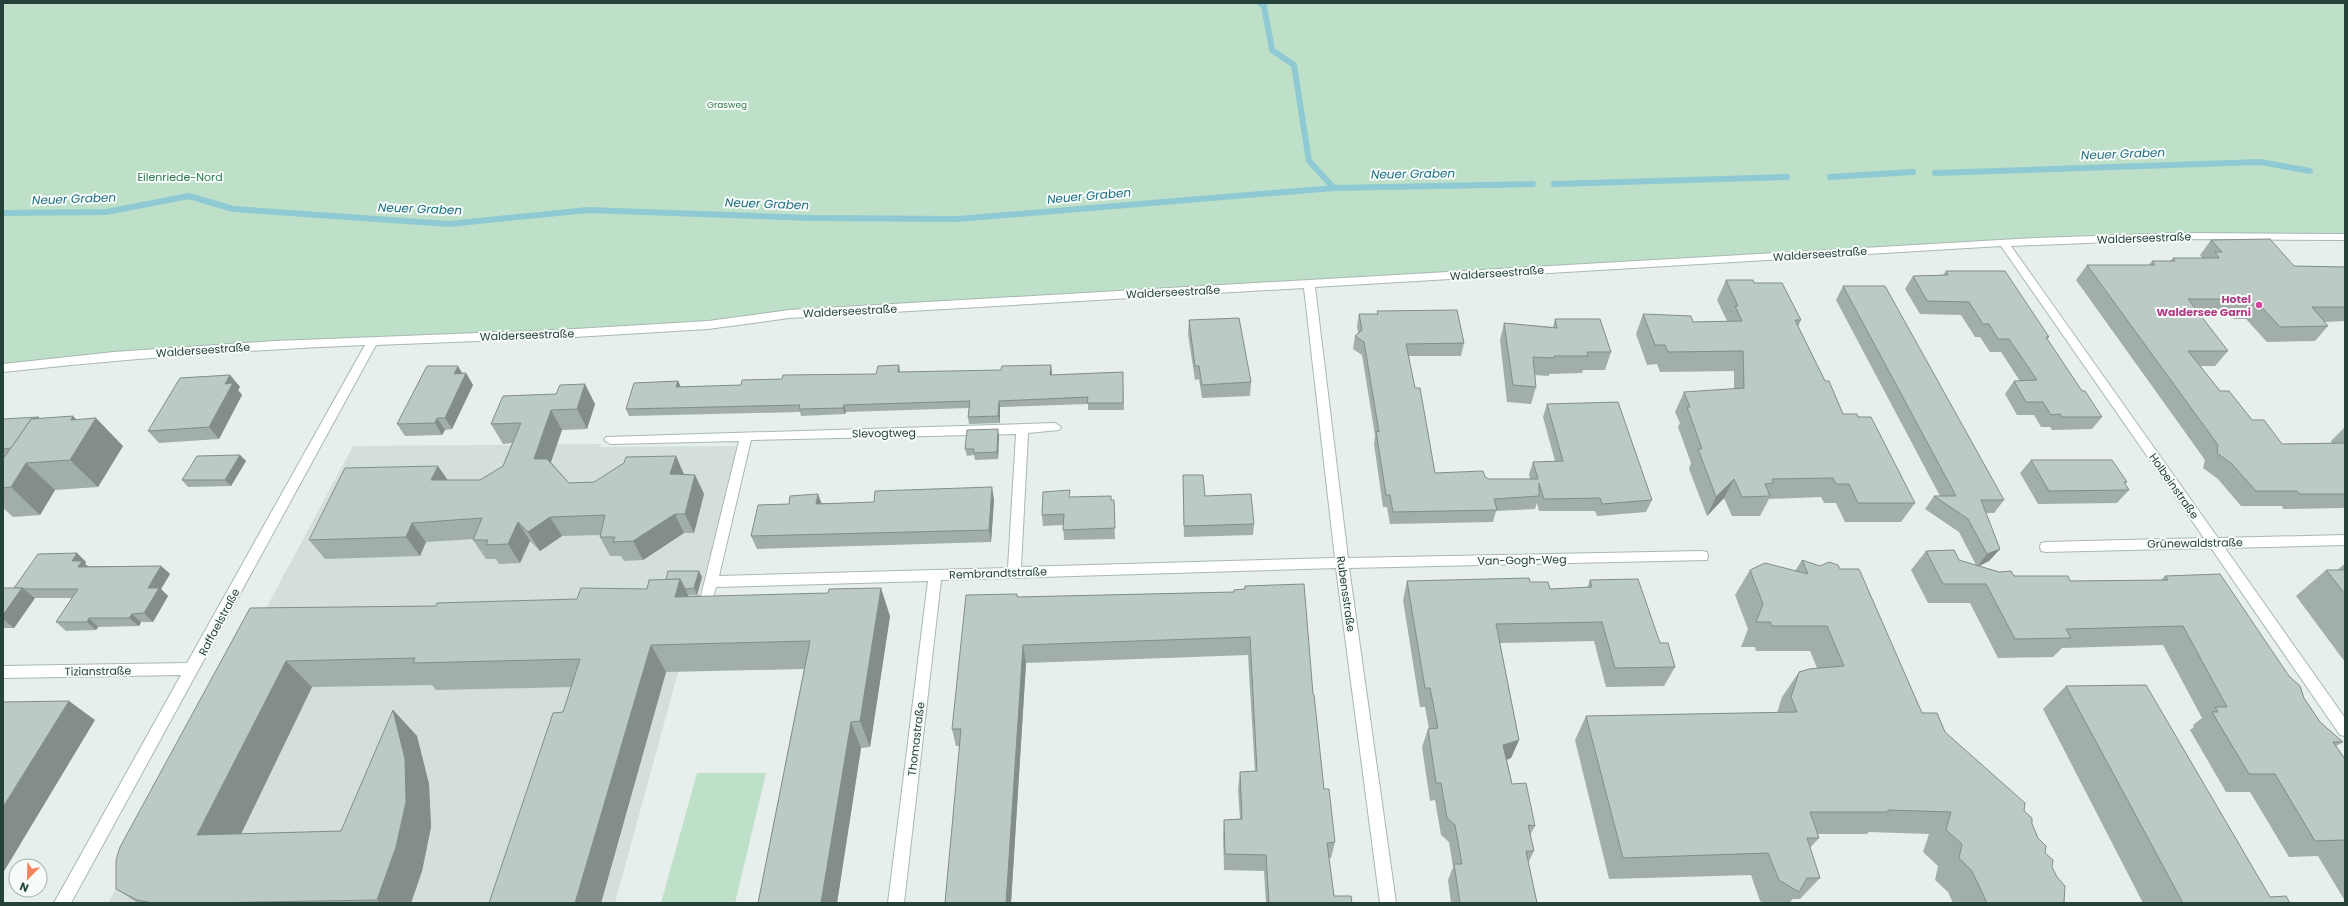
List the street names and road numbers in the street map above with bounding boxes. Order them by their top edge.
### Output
street label: Walderseestraße [2097,228,2192,248]
street label: Walderseestraße [1772,243,1868,265]
street label: Walderseestraße [1449,262,1545,284]
street label: Walderseestraße [1126,282,1221,302]
street label: Walderseestraße [803,301,898,321]
street label: Walderseestraße [480,325,575,345]
street label: Walderseestraße [155,339,251,361]
street label: Slevogtweg [852,424,916,442]
street label: Holbeinstraße [2145,450,2203,522]
street label: Grünewaldstraße [2147,534,2243,552]
street label: Van-Gogh-Weg [1477,551,1567,569]
street label: Rubensstraße [1333,555,1359,633]
street label: Rembrandtstraße [949,563,1047,583]
street label: Raffaelstraße [195,585,243,658]
street label: Tizianstraße [65,662,132,680]
street label: Thomastraße [904,701,928,777]

